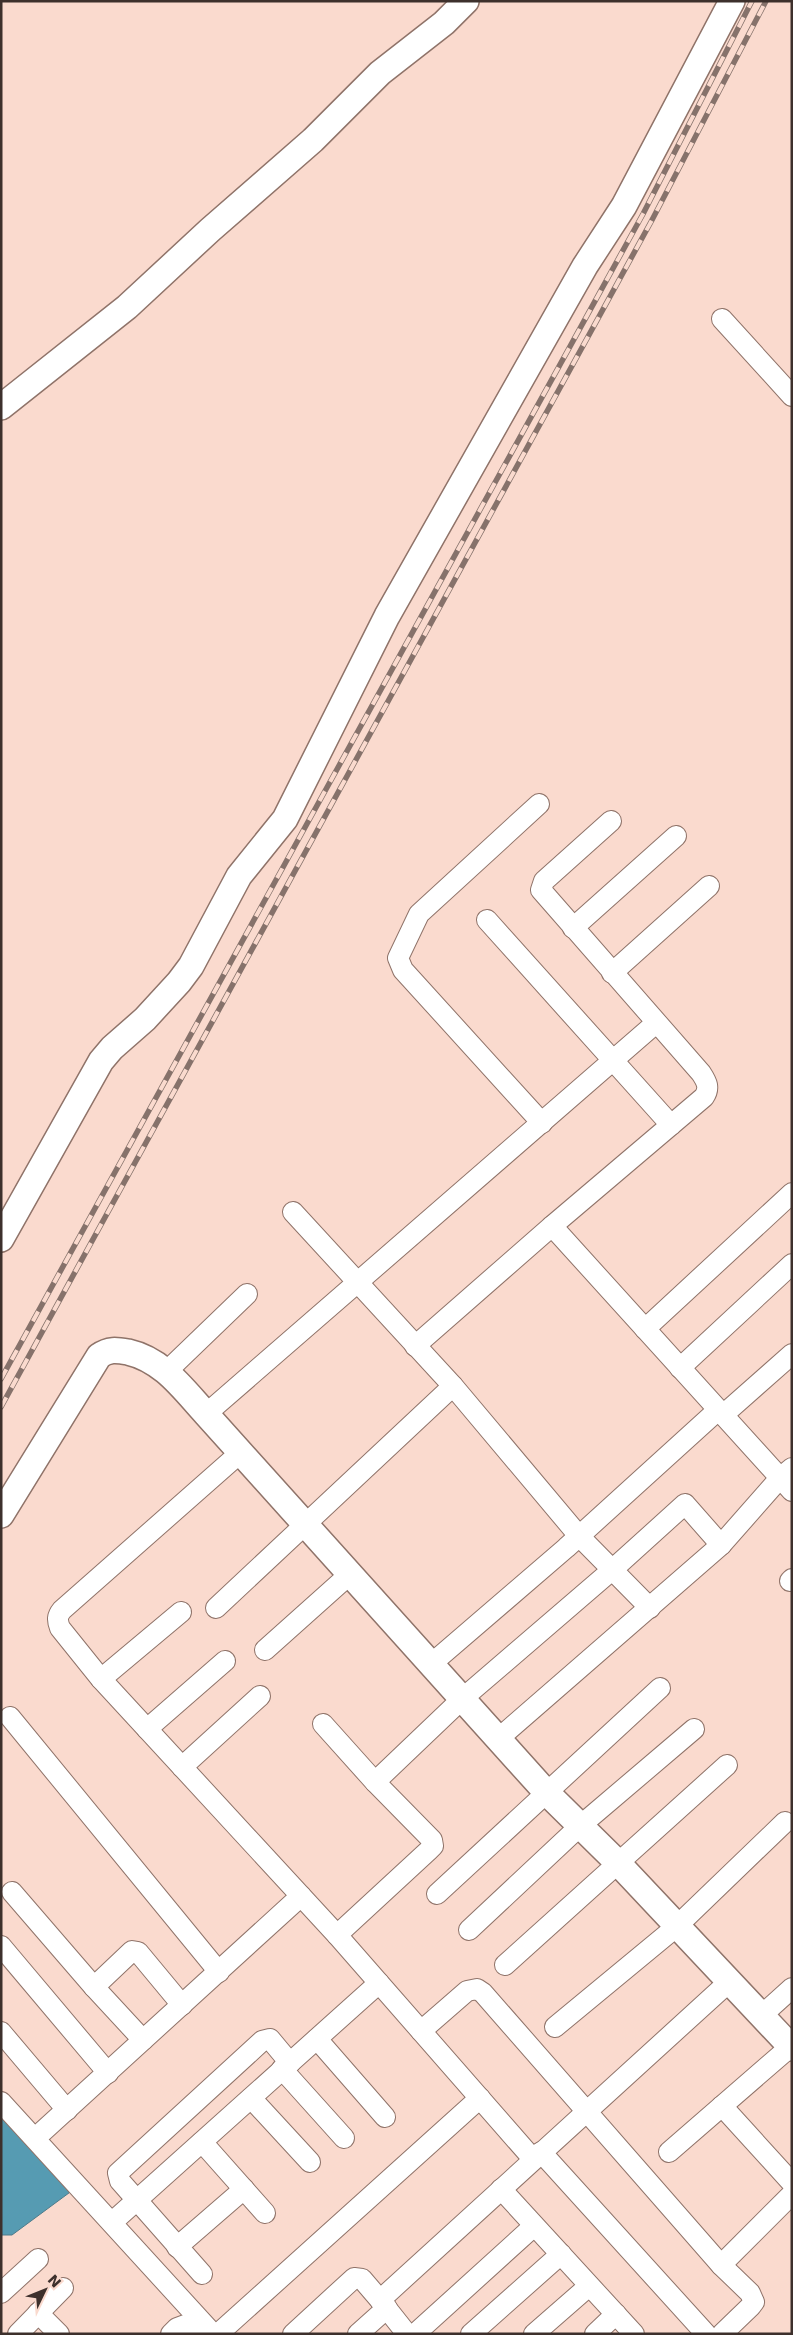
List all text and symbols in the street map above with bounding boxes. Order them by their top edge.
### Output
north arrow [20,2265,70,2315]
text: N [45,2271,64,2291]

